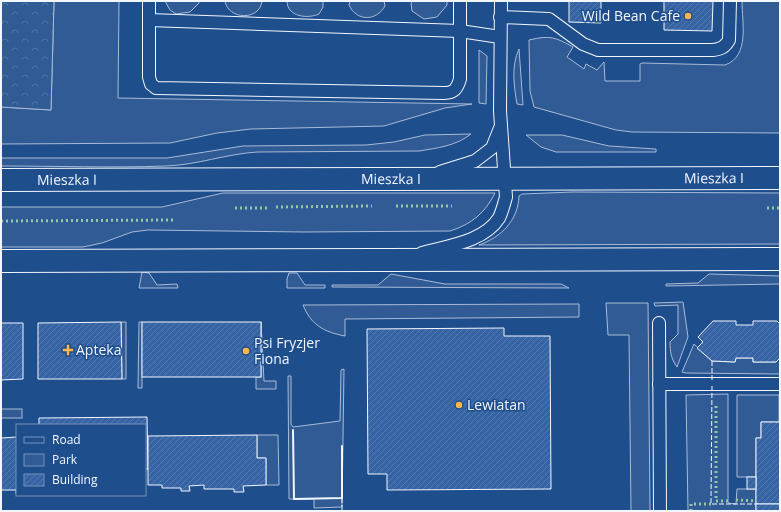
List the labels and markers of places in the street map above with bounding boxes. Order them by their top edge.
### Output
place label: Wild Bean Cafe [582,6,680,25]
marker: Wild Bean Cafe [683,11,693,21]
place label: Psi Fryzjer Fiona [254,333,320,368]
place label: Apteka [76,340,121,359]
marker: Apteka [63,345,73,355]
marker: Psi Fryzjer Fiona [241,346,251,356]
place label: Lewiatan [467,395,526,414]
marker: Lewiatan [454,400,464,410]

